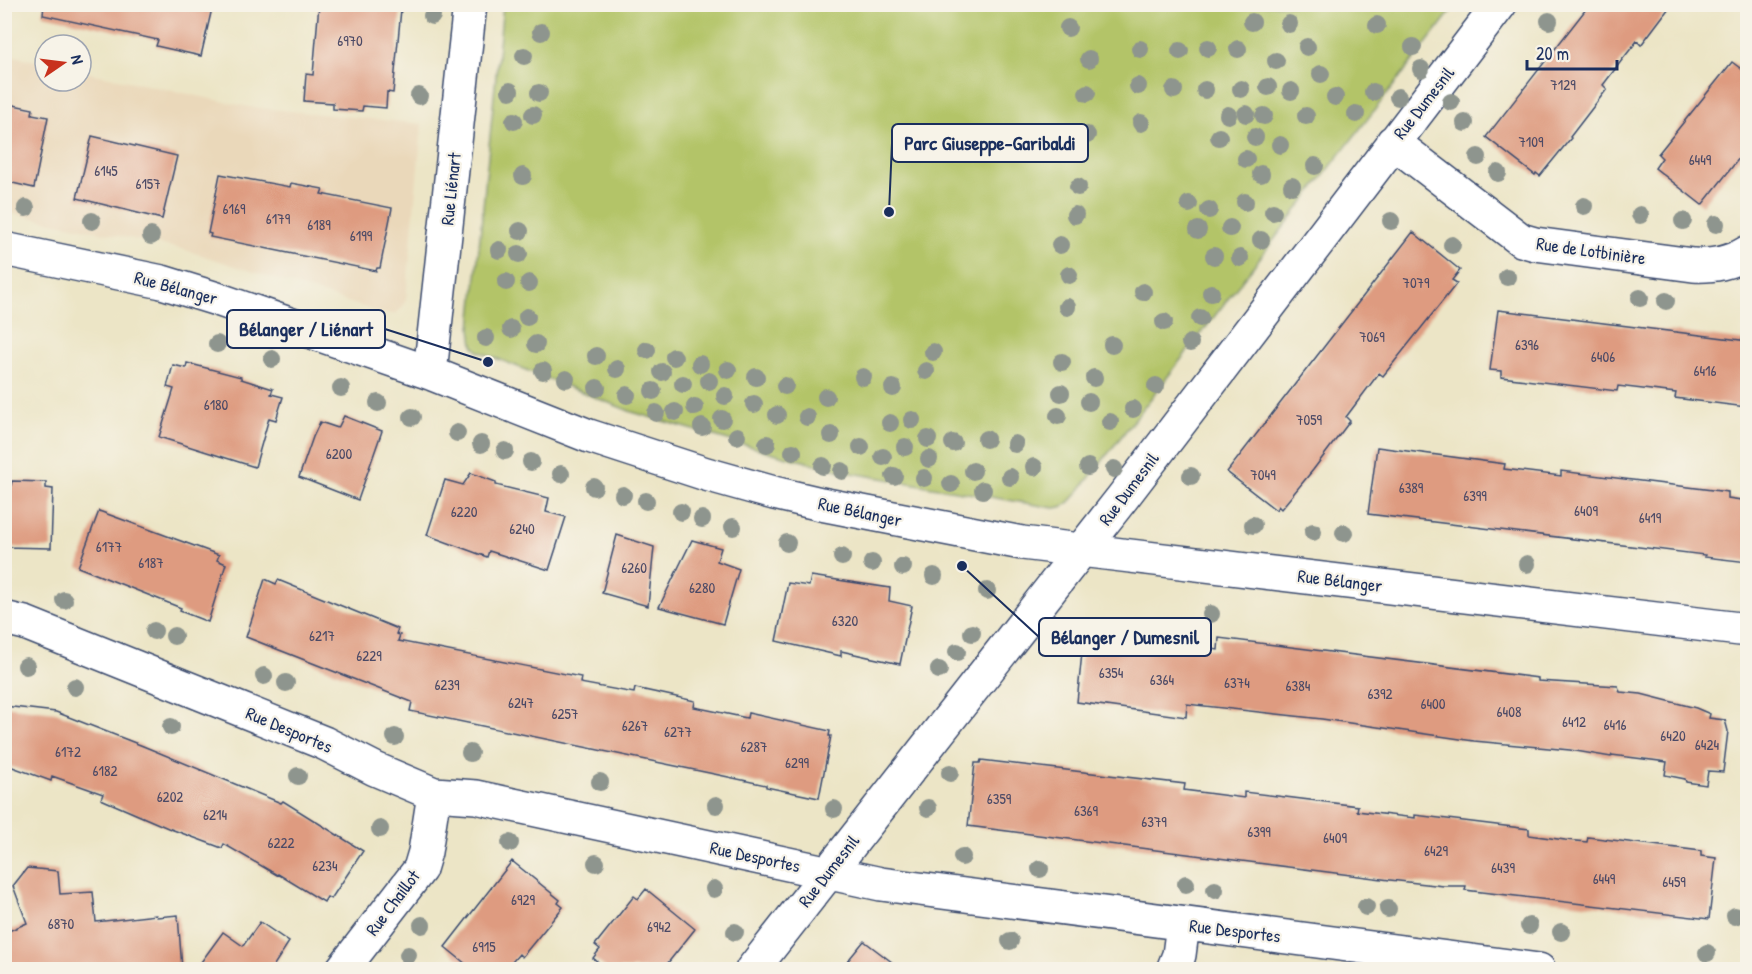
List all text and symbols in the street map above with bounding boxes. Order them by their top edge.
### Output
house number: 6970 [337,30,363,51]
north arrow [33,33,93,93]
scale bar [1527,33,1617,71]
text: 20 m [1536,41,1569,66]
text: N [66,53,89,67]
street label: Rue Dumesnil [1387,61,1460,144]
house number: 7129 [1550,74,1576,95]
callout: Parc Giuseppe-Garibaldi [892,124,1088,162]
text: Parc Giuseppe-Garibaldi [904,129,1076,157]
house number: 7109 [1518,131,1544,152]
house number: 6449 [1689,149,1712,170]
street label: Rue Liénart [434,151,467,227]
house number: 6145 [94,160,118,181]
house number: 6157 [135,173,161,194]
house number: 6169 [223,198,246,219]
house number: 6179 [266,208,291,229]
house number: 6189 [307,214,331,235]
house number: 6199 [350,225,373,246]
street label: Rue de Lotbinière [1535,230,1647,271]
street label: Rue Bélanger [132,264,221,311]
house number: 7079 [1402,272,1430,293]
callout: Bélanger / Liénart [227,310,385,348]
text: Bélanger / Liénart [239,315,374,343]
house number: 7069 [1359,326,1385,347]
house number: 6396 [1515,334,1539,355]
house number: 6406 [1591,346,1615,367]
house number: 6416 [1693,360,1717,381]
house number: 6180 [204,394,229,415]
house number: 7059 [1296,409,1322,430]
house number: 6200 [326,443,352,464]
street label: Rue Dumesnil [1093,447,1165,530]
house number: 7049 [1250,464,1276,485]
house number: 6389 [1399,477,1424,498]
house number: 6399 [1463,485,1487,506]
street label: Rue Bélanger [816,490,904,533]
house number: 6409 [1574,500,1598,521]
house number: 6220 [451,501,478,522]
house number: 6419 [1639,507,1662,528]
house number: 6240 [509,518,535,539]
house number: 6177 [96,536,122,557]
house number: 6187 [138,552,164,573]
house number: 6260 [621,557,647,578]
street label: Rue Bélanger [1296,563,1384,598]
house number: 6280 [689,577,715,598]
house number: 6320 [832,610,858,631]
callout: Bélanger / Dumesnil [1039,618,1211,656]
text: Bélanger / Dumesnil [1051,623,1200,651]
house number: 6217 [309,625,335,646]
house number: 6229 [356,645,382,666]
house number: 6354 [1099,662,1124,683]
house number: 6364 [1150,669,1175,690]
house number: 6374 [1224,672,1250,693]
house number: 6239 [434,674,460,695]
house number: 6384 [1286,675,1311,696]
house number: 6392 [1367,683,1393,704]
house number: 6247 [508,692,534,713]
house number: 6400 [1420,693,1446,714]
street label: Rue Desportes [242,700,336,759]
house number: 6408 [1497,701,1521,722]
house number: 6257 [552,703,578,724]
house number: 6412 [1562,711,1586,732]
house number: 6416 [1603,714,1627,735]
house number: 6267 [622,715,648,736]
house number: 6277 [664,721,692,742]
house number: 6420 [1660,725,1686,746]
house number: 6424 [1695,734,1719,755]
house number: 6287 [741,736,767,757]
house number: 6172 [55,741,81,762]
house number: 6299 [785,752,810,773]
house number: 6182 [93,760,117,781]
house number: 6202 [157,786,183,807]
house number: 6359 [987,788,1012,809]
house number: 6369 [1074,800,1099,821]
house number: 6214 [203,804,227,825]
house number: 6379 [1141,811,1167,832]
house number: 6399 [1247,821,1271,842]
house number: 6409 [1323,827,1347,848]
street label: Rue Dumesnil [792,829,865,912]
house number: 6222 [267,832,295,853]
street label: Rue Desportes [708,835,803,878]
house number: 6429 [1424,840,1449,861]
house number: 6234 [312,855,338,876]
house number: 6439 [1491,857,1515,878]
street label: Rue Chaillot [360,864,426,941]
house number: 6449 [1593,868,1616,889]
house number: 6459 [1662,871,1686,892]
house number: 6929 [511,889,536,910]
house number: 6870 [48,913,75,934]
street label: Rue Desportes [1188,913,1282,948]
house number: 6942 [647,916,671,937]
house number: 6915 [472,936,496,957]

